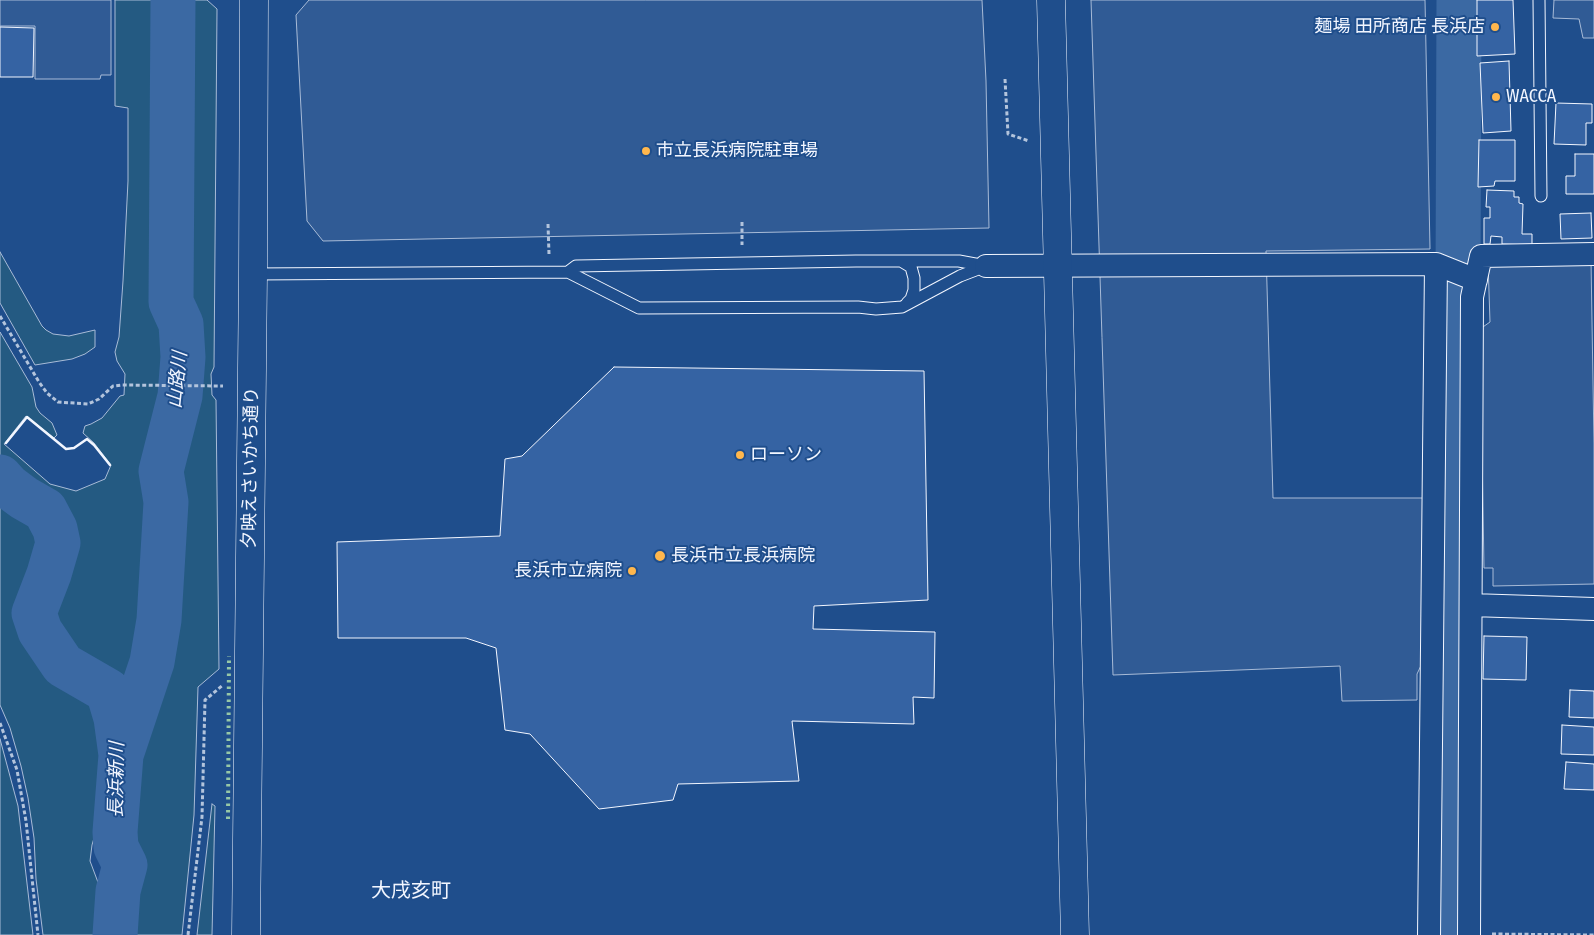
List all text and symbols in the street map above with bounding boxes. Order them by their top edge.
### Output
place label: 麺場 田所商店 長浜店 [1315,16,1485,38]
marker: 麺場 田所商店 長浜店 [1489,21,1501,33]
place label: WACCA [1506,86,1556,108]
marker: WACCA [1490,91,1502,103]
place label: 市立長浜病院駐車場 [656,140,818,162]
marker: 市立長浜病院駐車場 [640,145,652,157]
water label: 山路川 [164,350,192,410]
street label: 夕映えさいかち通り [239,387,263,549]
place label: ローソン [750,444,822,466]
marker: ローソン [734,449,746,461]
place label: 長浜市立長浜病院 [671,545,815,567]
marker: 長浜市立長浜病院 [653,549,667,563]
place label: 長浜市立病院 [514,560,622,582]
marker: 長浜市立病院 [626,565,638,577]
water label: 長浜新川 [105,742,129,818]
district label: 大戌亥町 [371,879,451,903]

